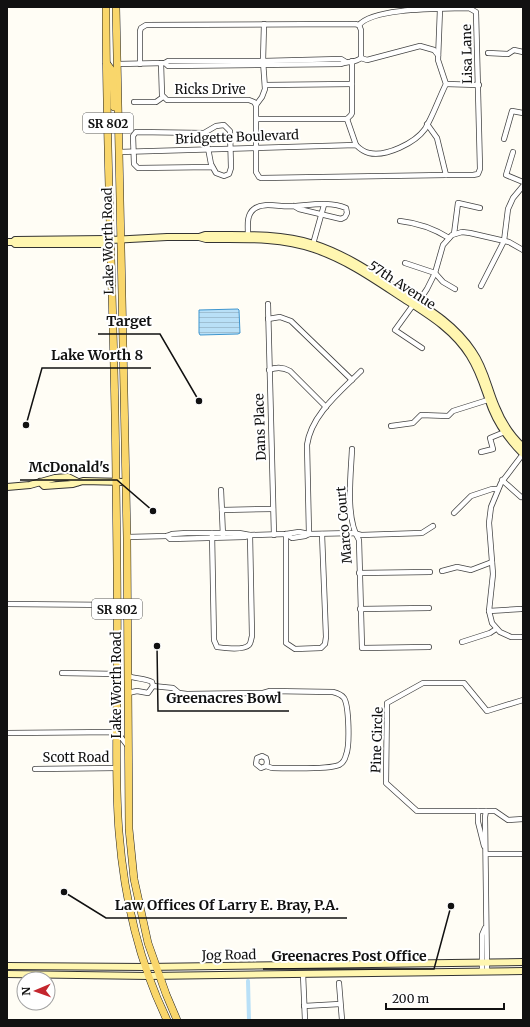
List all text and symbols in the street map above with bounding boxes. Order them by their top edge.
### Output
street label: Lisa Lane [458,24,476,84]
street label: Ricks Drive [174,81,246,98]
road number: SR 802 [83,113,133,133]
street label: Bridgette Boulevard [175,126,299,148]
street label: Lake Worth Road [99,187,117,295]
street label: 57th Avenue [365,257,439,313]
callout: Target [98,308,160,334]
text: Target [106,312,152,330]
callout: Lake Worth 8 [42,342,151,368]
text: Lake Worth 8 [51,346,143,364]
street label: Dans Place [250,393,270,461]
callout: McDonald's [20,454,117,480]
text: McDonald's [28,458,110,476]
street label: Marco Court [332,486,356,564]
road number: SR 802 [92,599,142,619]
street label: Lake Worth Road [108,631,125,739]
callout: Greenacres Bowl [158,685,289,711]
text: Greenacres Bowl [166,689,282,707]
street label: Pine Circle [367,706,387,773]
street label: Scott Road [43,749,110,766]
callout: Law Offices Of Larry E. Bray, P.A. [106,892,347,918]
text: Law Offices Of Larry E. Bray, P.A. [115,896,339,914]
callout: Greenacres Post Office [263,943,434,969]
street label: Jog Road [201,946,257,964]
text: Greenacres Post Office [271,947,427,965]
north arrow [16,971,56,1011]
scale bar [386,985,504,1011]
text: N [19,986,33,996]
text: 200 m [392,991,429,1006]

